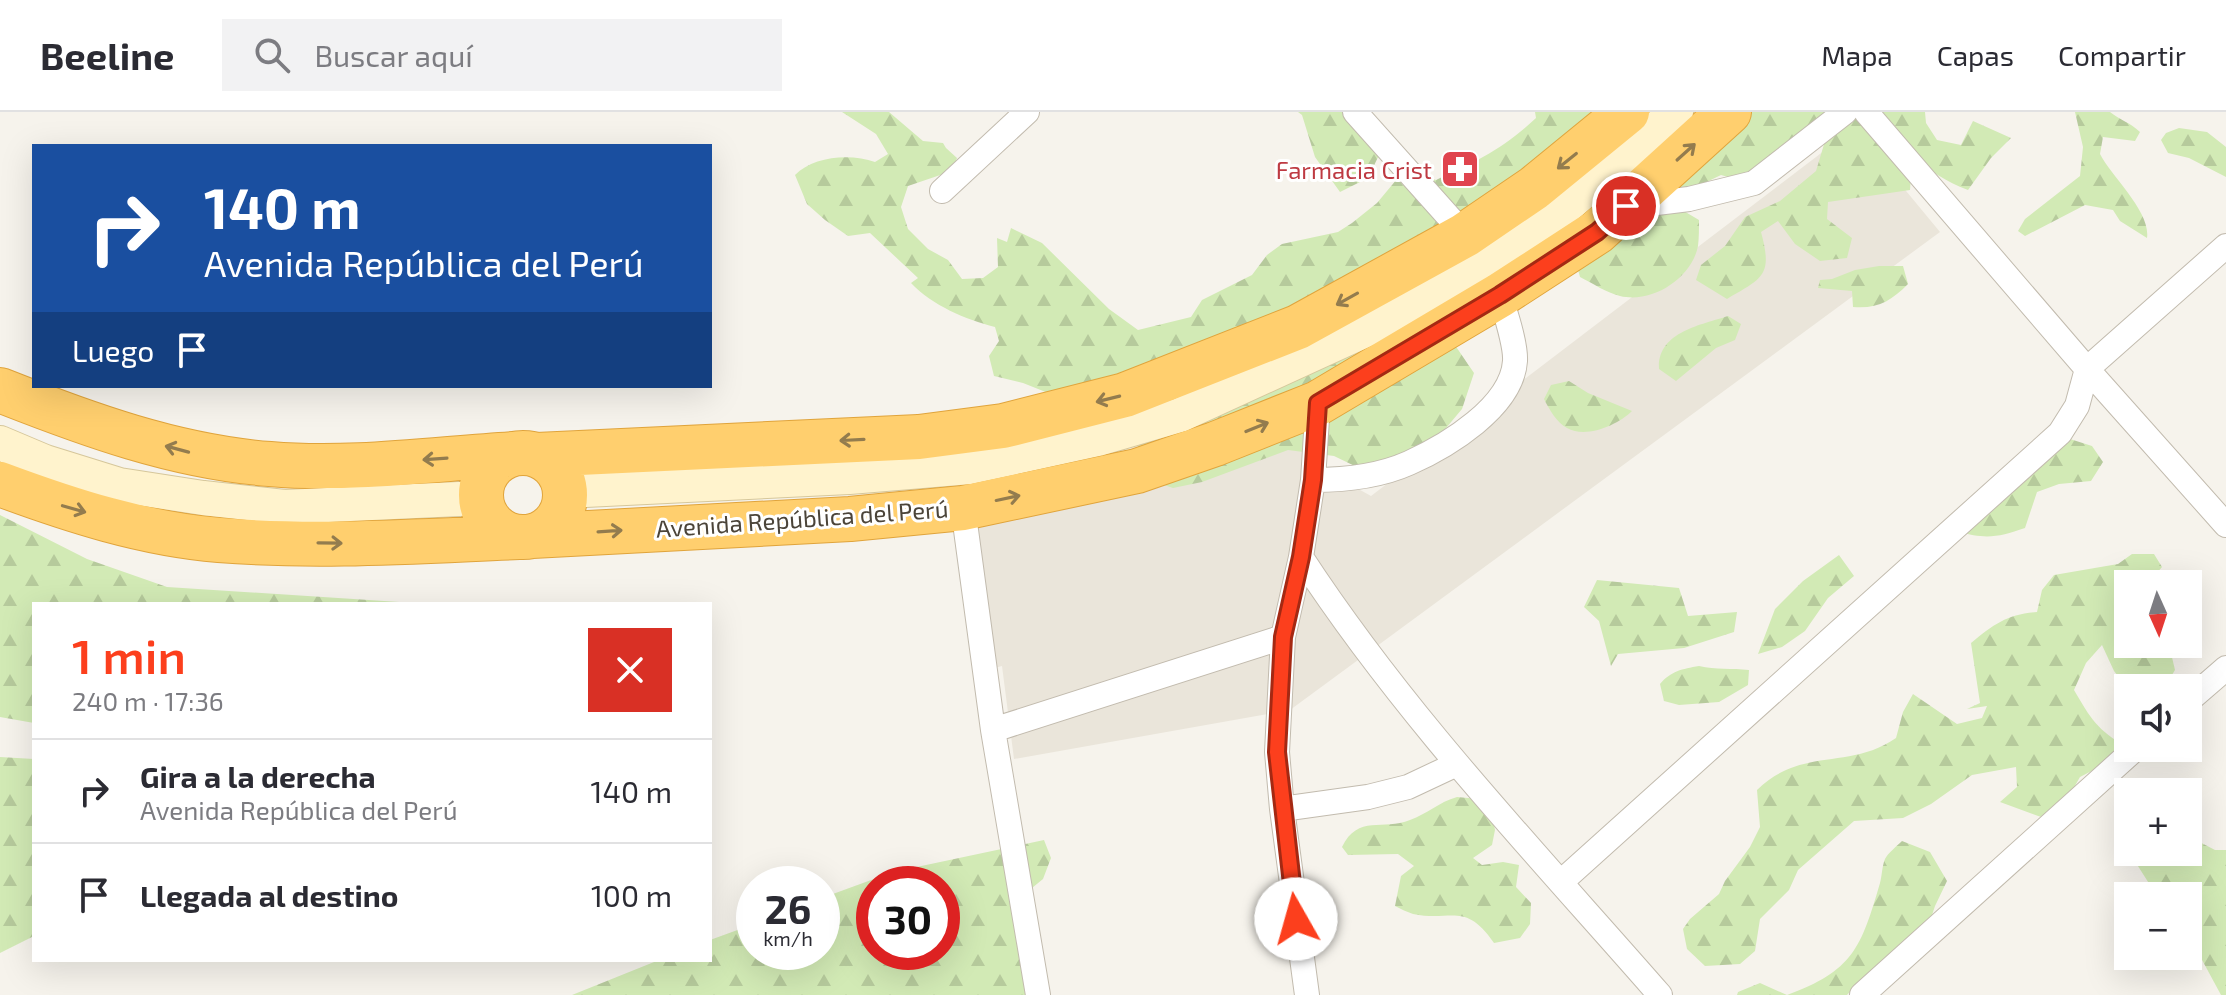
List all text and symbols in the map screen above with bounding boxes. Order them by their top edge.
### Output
search box [222,19,782,91]
text: Beeline [40,32,174,78]
icon: search [250,33,294,77]
text: Buscar aquí [314,37,473,73]
text: Mapa [1821,38,1893,72]
text: Capas [1937,38,2014,72]
text: Compartir [2058,38,2186,72]
one-way arrow [1675,143,1695,161]
pharmacy icon: Farmacia Crist [1439,148,1481,190]
one-way arrow [1557,152,1578,170]
place label: Farmacia Crist [1276,155,1432,184]
pin [1592,172,1660,240]
text: 140 m [204,173,361,240]
icon: right [72,176,176,280]
icon: arrive [1604,184,1648,228]
text: Avenida República del Perú [204,241,644,284]
one-way arrow [1336,292,1360,308]
icon: arrive [170,328,214,372]
text: Luego [72,332,154,368]
one-way arrow [1095,393,1121,408]
one-way arrow [1244,419,1269,433]
one-way arrow [839,433,866,448]
one-way arrow [165,440,190,455]
one-way arrow [422,452,449,467]
one-way arrow [995,490,1020,505]
street label: Avenida República del Perú [655,493,949,543]
one-way arrow [60,502,86,517]
one-way arrow [596,523,623,538]
one-way arrow [316,535,343,550]
north arrow [2114,570,2202,658]
map controls [2114,570,2202,970]
text: 1 min [72,626,186,684]
button: close [588,628,672,712]
button: sound [2114,674,2202,762]
text: 240 m · 17:36 [72,685,224,716]
text: Gira a la derecha [140,758,376,794]
icon: right [72,769,116,813]
text: 140 m [591,773,672,809]
button: + [2114,778,2202,866]
text: Avenida República del Perú [140,794,457,825]
speed limit sign: 30 [856,866,960,970]
icon: arrive [72,873,116,917]
text: Llegada al destino [140,877,399,913]
text: 100 m [591,877,672,913]
position arrow [1254,877,1338,961]
button: − [2114,882,2202,970]
text: 26 [765,884,811,932]
text: km/h [763,926,813,950]

